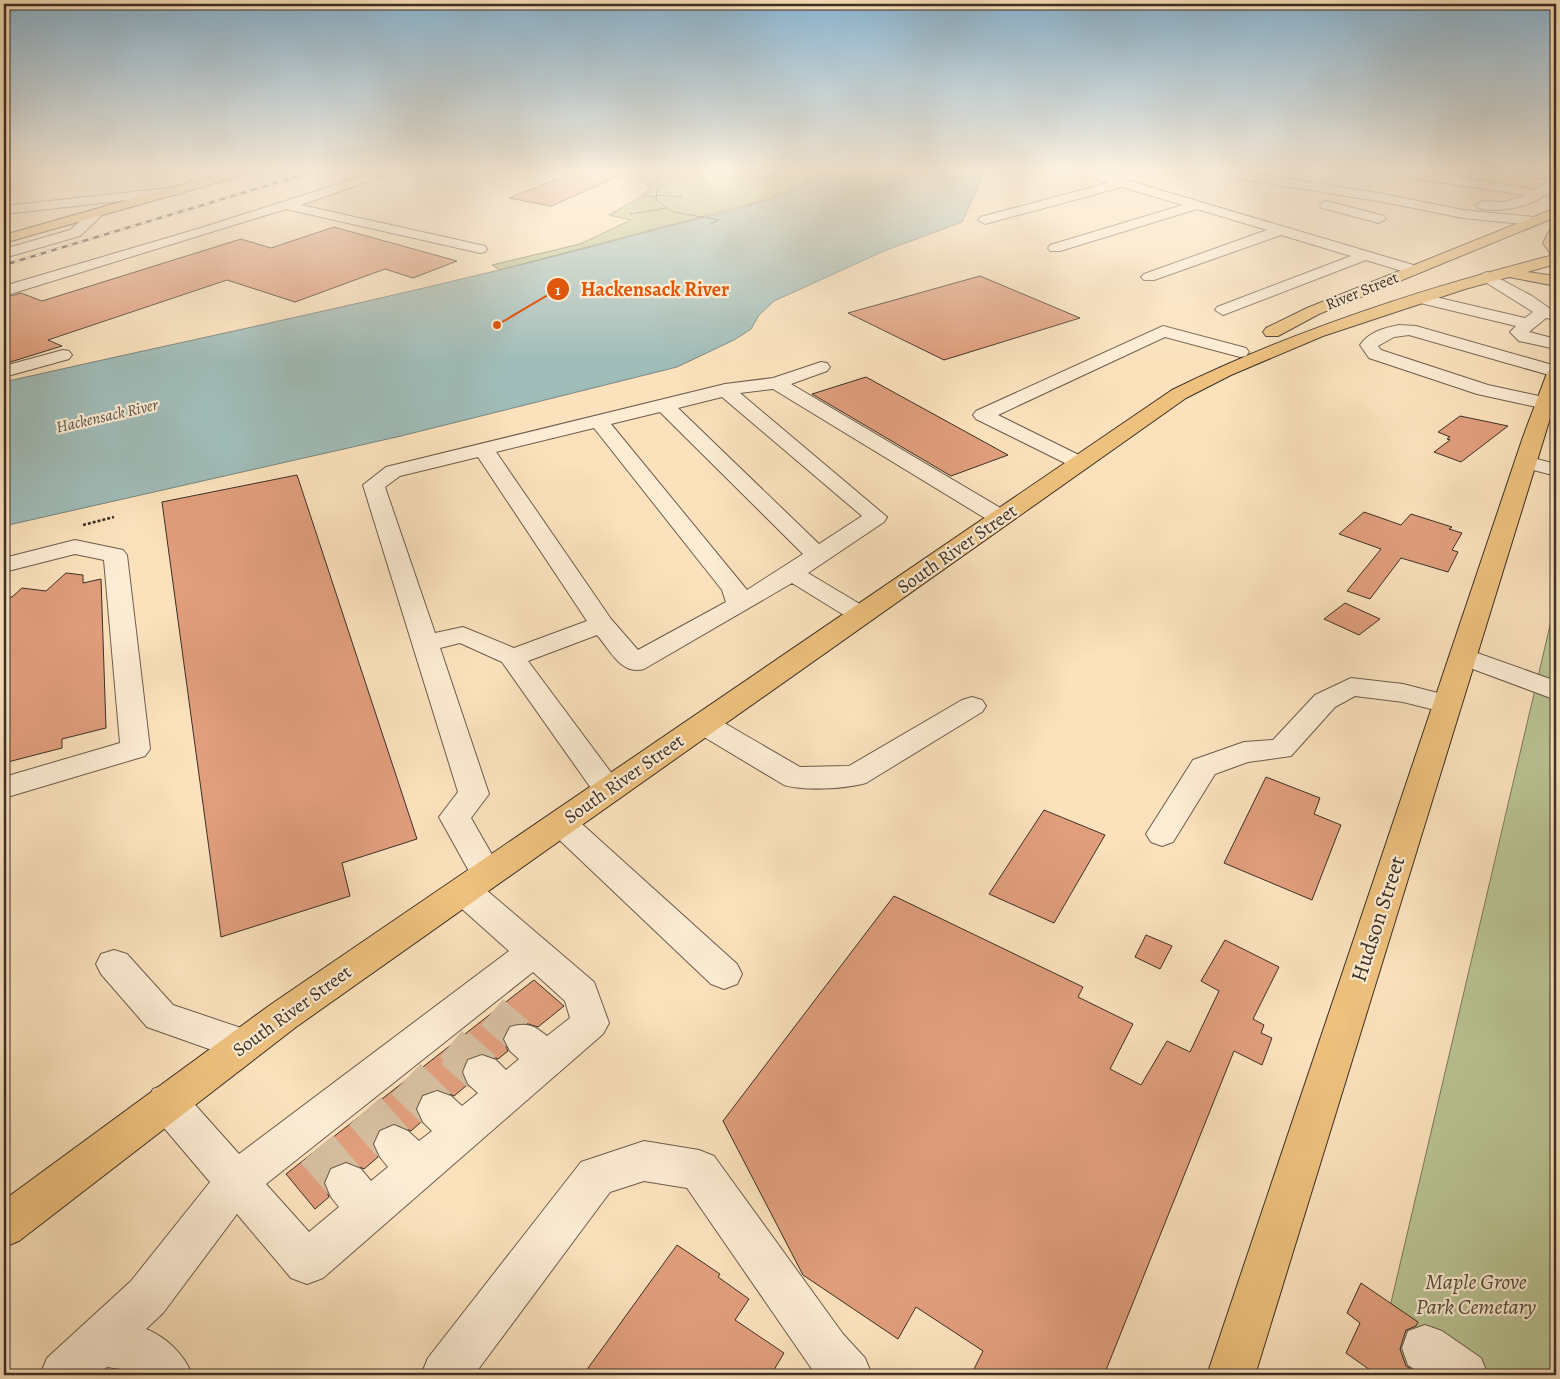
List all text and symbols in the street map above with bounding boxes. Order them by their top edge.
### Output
street label: River Street [1322,266,1402,316]
callout: Hackensack River [545,272,739,307]
text: Hackensack River [581,276,729,303]
text: 1 [555,280,561,300]
water label: Hackensack River [54,393,161,438]
street label: South River Street [892,498,1022,600]
street label: South River Street [559,728,689,830]
street label: Hudson Street [1344,852,1412,986]
street label: South River Street [227,959,357,1063]
park label: Maple Grove Park Cemetary [1416,1267,1537,1322]

